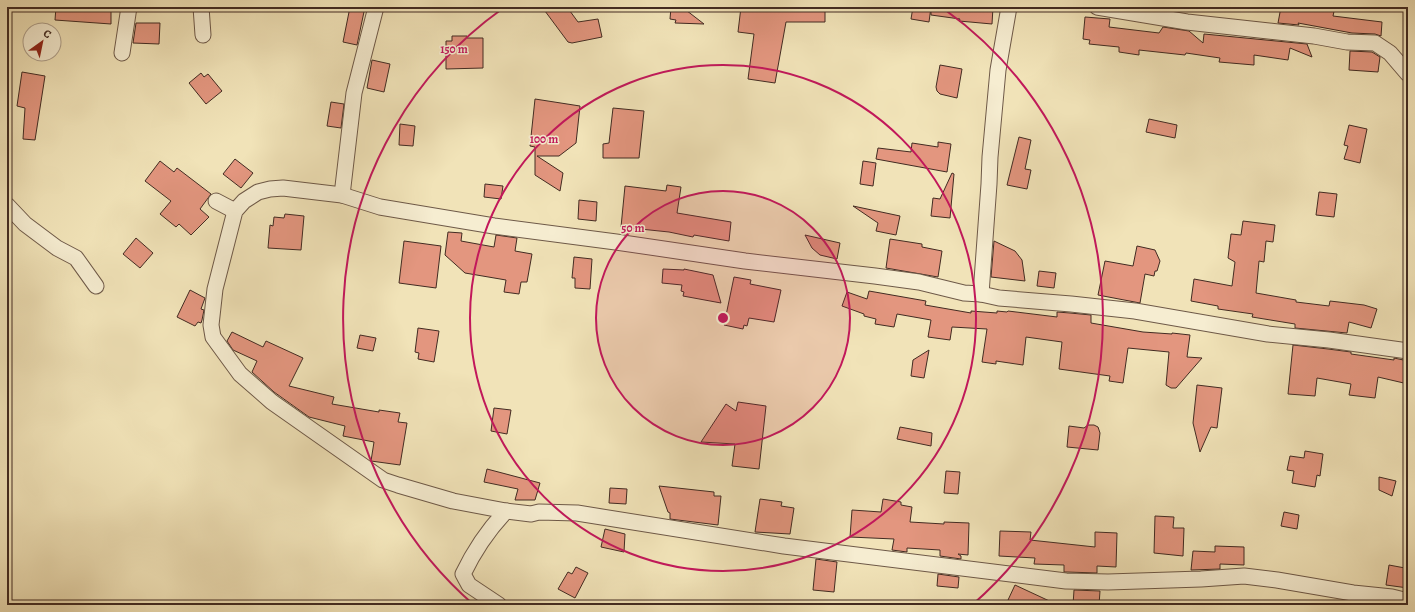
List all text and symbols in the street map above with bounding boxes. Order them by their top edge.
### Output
north arrow [22,22,62,62]
text: С [40,26,54,42]
text: 150 m [440,41,468,57]
text: 100 m [530,131,558,147]
text: 50 m [621,220,645,236]
centre of rings [716,311,730,325]

